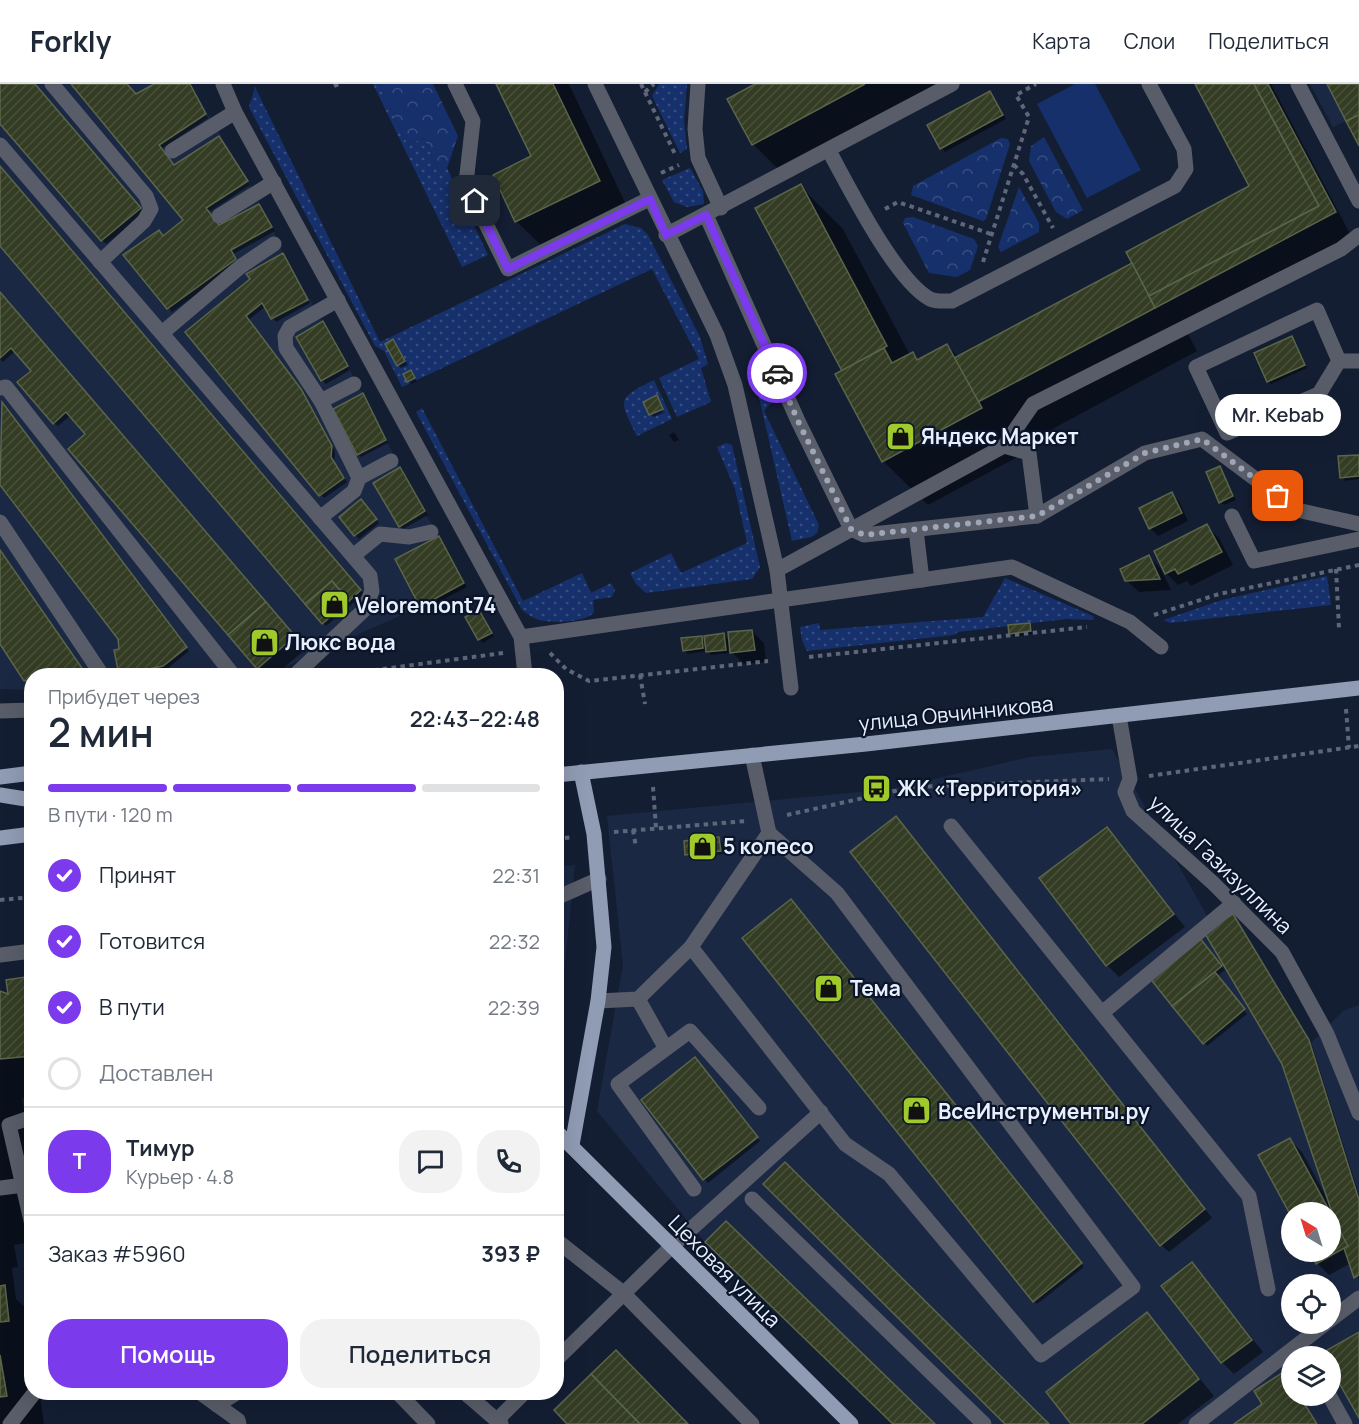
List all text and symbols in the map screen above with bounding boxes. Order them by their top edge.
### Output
text: Forkly [30,22,111,60]
text: Карта [1032,27,1091,55]
text: Слои [1124,27,1175,55]
text: Поделиться [1208,27,1329,55]
pin [449,175,500,226]
icon: home [458,184,491,217]
courier [747,343,807,403]
icon: car [761,357,794,390]
callout: Mr. Kebab [1215,394,1341,436]
text: Mr. Kebab [1232,401,1324,428]
shop icon: Яндекс Маркет [884,420,916,452]
place label: Яндекс Маркет [921,422,1079,450]
pin [1252,470,1303,521]
icon: bag [1261,479,1294,512]
shop icon: Veloremont74 [318,589,350,621]
place label: Veloremont74 [355,591,496,619]
shop icon: Люкс вода [248,626,280,658]
place label: Люкс вода [285,628,396,656]
text: Прибудет через [48,683,200,710]
street label: улица Овчинникова [857,689,1055,737]
text: 22:43–22:48 [410,704,540,734]
text: 2 мин [48,705,154,759]
bus stop icon: ЖК «Территория» [860,772,892,804]
place label: ЖК «Территория» [897,774,1083,802]
street label: улица Газизуллина [1143,788,1299,940]
text: В пути · 120 m [48,801,173,828]
shop icon: 5 колесо [686,830,718,862]
place label: 5 колесо [723,832,814,860]
icon: check [48,859,81,892]
text: Принят [99,860,176,890]
text: 22:31 [492,862,540,889]
icon: check [48,925,81,958]
text: Готовится [99,926,205,956]
text: 22:32 [489,928,540,955]
shop icon: Тема [813,972,845,1004]
place label: Тема [850,974,901,1002]
icon: check [48,991,81,1024]
text: В пути [99,992,165,1022]
text: 22:39 [488,994,540,1021]
text: Доставлен [99,1058,213,1088]
shop icon: ВсеИнструменты.ру [901,1095,933,1127]
place label: ВсеИнструменты.ру [938,1097,1150,1125]
button: chat [399,1130,462,1193]
button: phone [477,1130,540,1193]
text: Тимур [126,1133,195,1163]
text: Т [73,1146,86,1176]
text: Курьер · 4.8 [126,1163,234,1190]
north arrow [1281,1202,1341,1262]
map controls [1281,1202,1341,1406]
street label: Цеховая улица [663,1209,787,1333]
text: Заказ #5960 [48,1239,186,1269]
text: 393 ₽ [481,1239,540,1269]
button: locate [1281,1274,1341,1334]
button: Помощь [48,1319,288,1388]
button: Поделиться [300,1319,540,1388]
button: layers [1281,1346,1341,1406]

